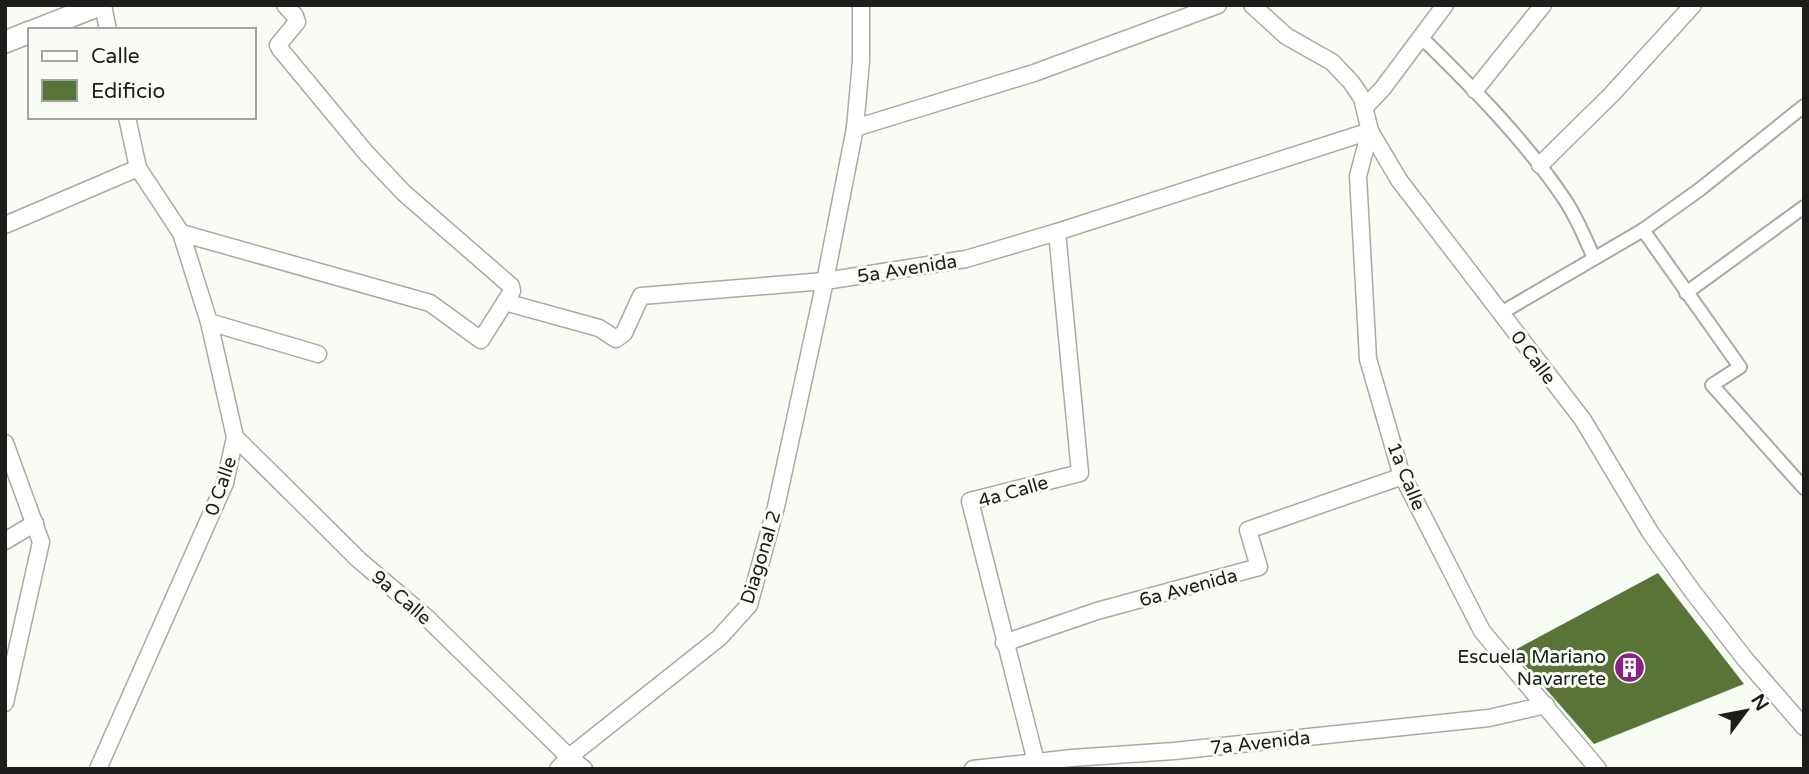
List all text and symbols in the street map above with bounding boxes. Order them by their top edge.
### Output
legend [28,28,256,119]
text: Calle [91,44,140,69]
text: Edificio [91,79,165,104]
street label: 5a Avenida [856,250,959,288]
street label: 0 Calle [1506,327,1560,389]
street label: 1a Calle [1382,439,1430,514]
street label: 0 Calle [201,454,241,519]
street label: 4a Calle [976,472,1051,512]
street label: Diagonal 2 [736,508,786,607]
street label: 6a Avenida [1137,564,1240,612]
street label: 9a Calle [367,566,436,630]
place label: Escuela Mariano Navarrete [1457,646,1606,690]
building icon: Escuela Mariano Navarrete [1612,650,1646,684]
north arrow [1711,676,1781,746]
text: N [1746,690,1773,715]
street label: 7a Avenida [1209,727,1311,759]

